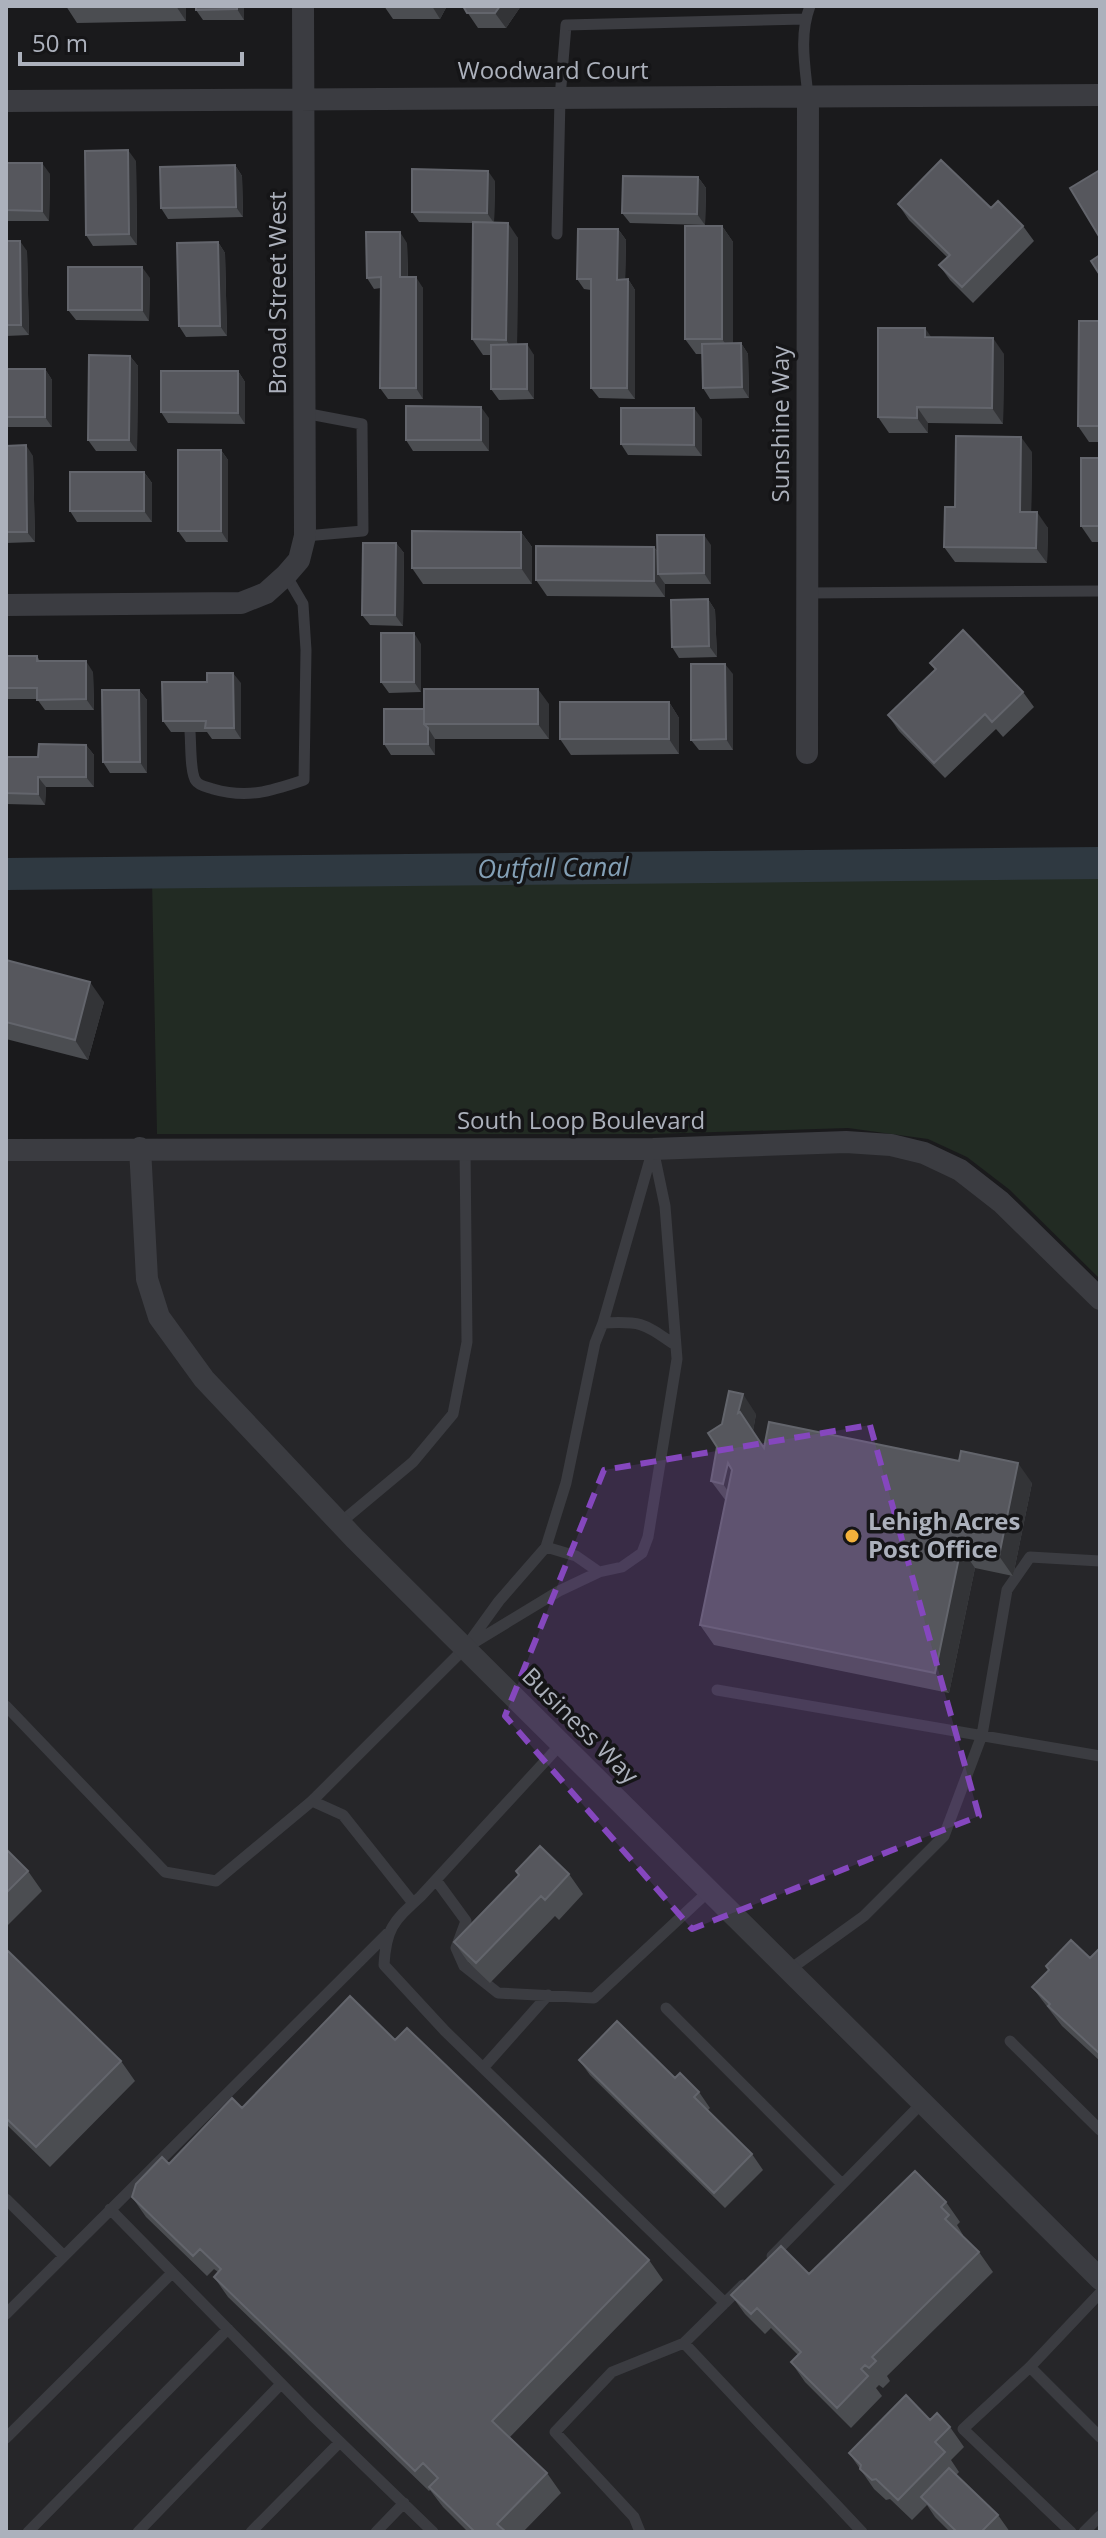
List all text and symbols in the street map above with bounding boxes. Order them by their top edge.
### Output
scale bar [20,16,242,66]
text: 50 m [32,26,88,59]
street label: Woodward Court [457,53,649,86]
street label: Broad Street West [260,192,293,394]
street label: Sunshine Way [763,345,796,502]
water label: Outfall Canal [477,848,630,886]
street label: South Loop Boulevard [457,1103,705,1136]
place label: Lehigh Acres Post Office [868,1504,1020,1565]
marker: Lehigh Acres Post Office [843,1527,861,1545]
street label: Business Way [515,1659,647,1791]

